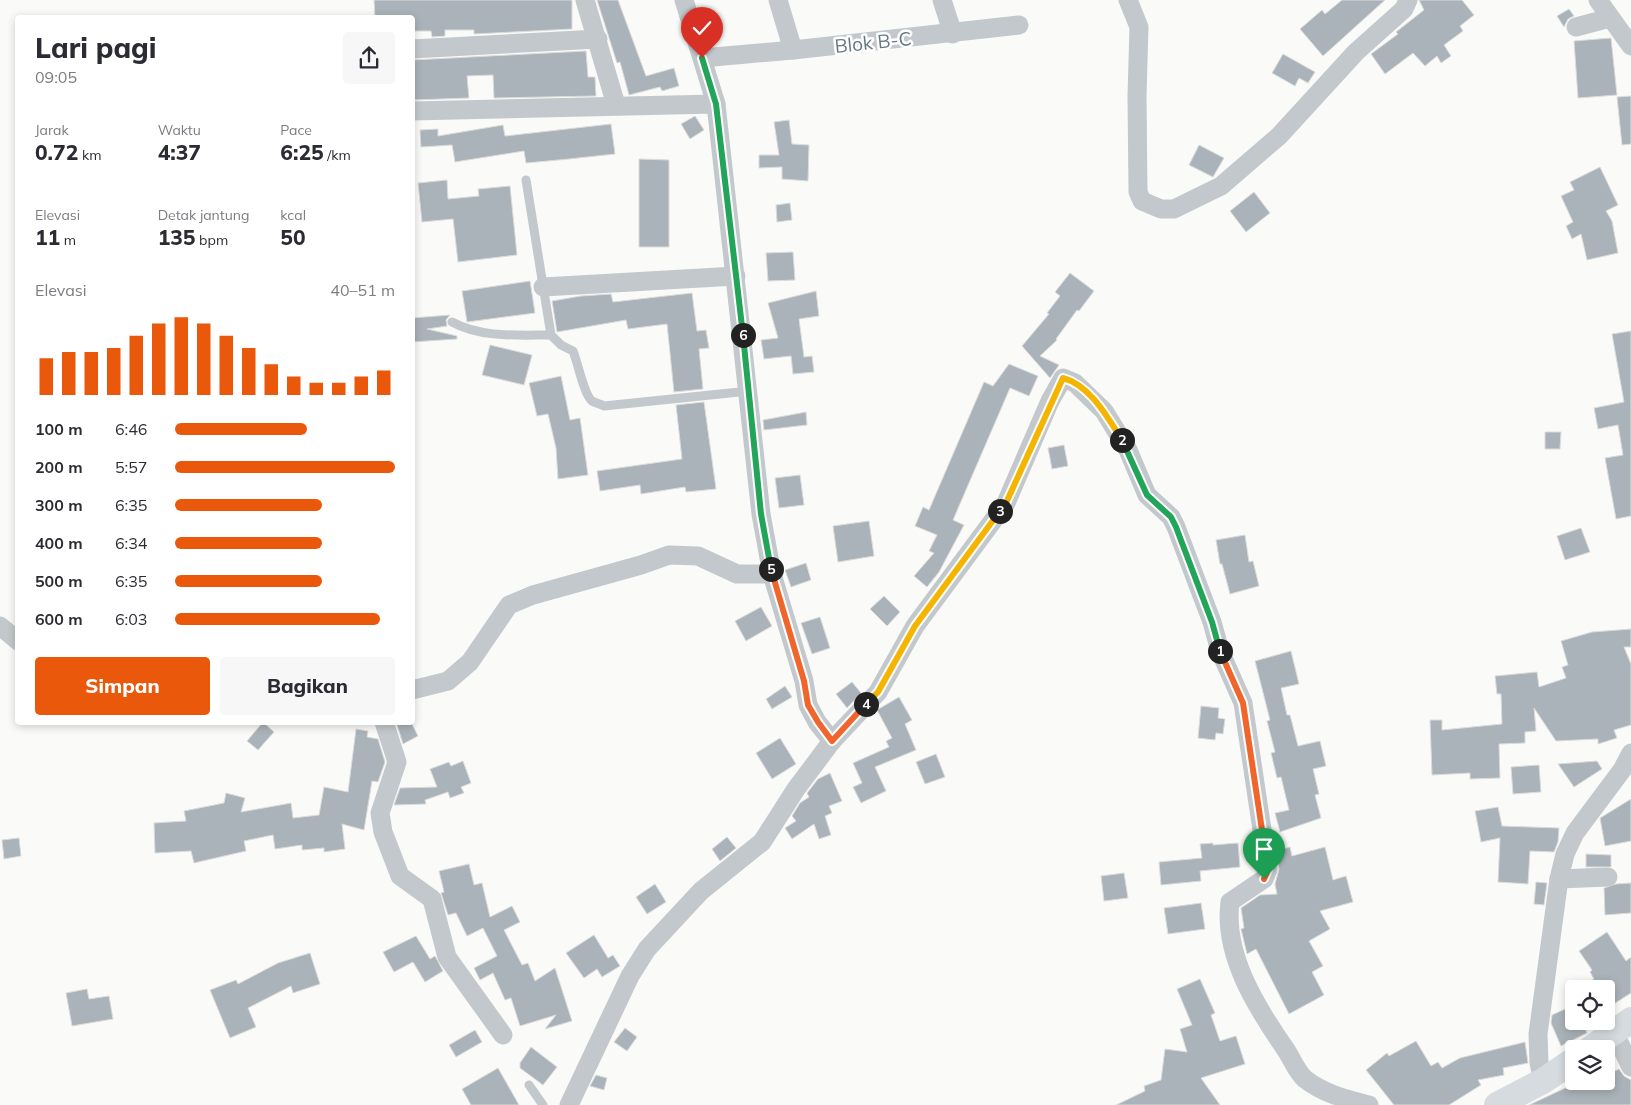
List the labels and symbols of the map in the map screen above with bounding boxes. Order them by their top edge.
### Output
pin [681,7,723,58]
street label: Blok B-C [833,26,913,58]
pin: 6 [730,322,756,348]
pin: 2 [1110,428,1134,452]
pin: 3 [988,498,1012,524]
pin: 5 [758,556,784,582]
pin: 1 [1208,638,1232,664]
pin: 4 [854,692,878,716]
pin [1243,828,1285,879]

